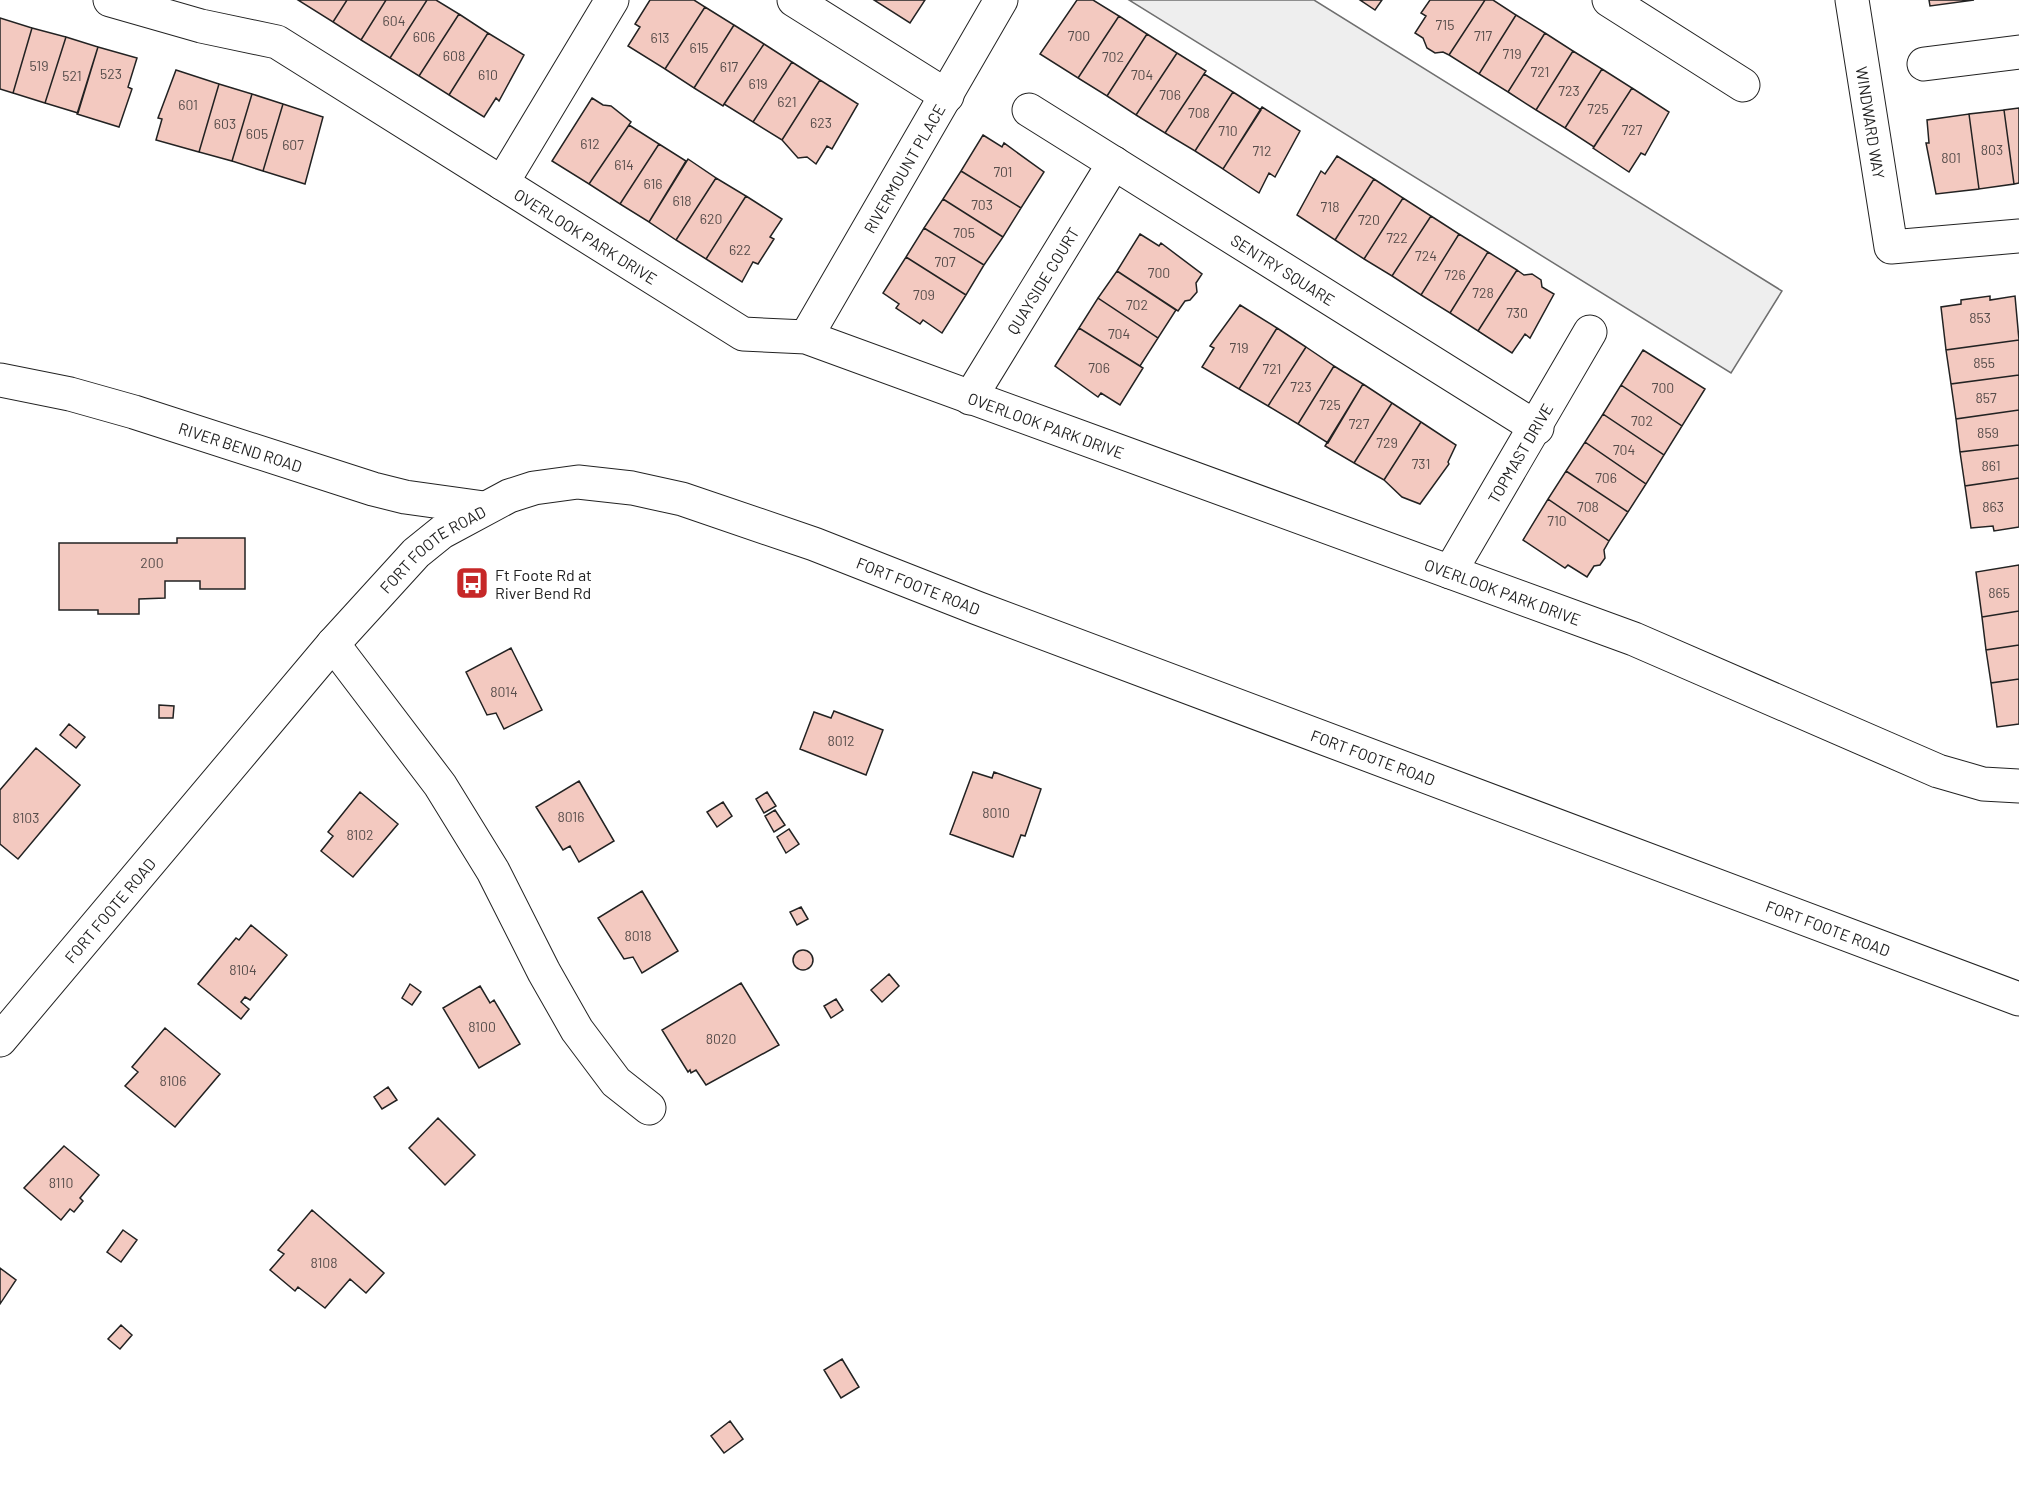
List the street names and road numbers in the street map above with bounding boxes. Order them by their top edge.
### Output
street label: WINDWARD WAY [1853,65,1890,180]
street label: RIVERMOUNT PLACE [859,100,948,236]
street label: OVERLOOK PARK DRIVE [511,184,661,287]
street label: QUAYSIDE COURT [1002,223,1082,337]
street label: SENTRY SQUARE [1228,230,1339,309]
street label: OVERLOOK PARK DRIVE [966,387,1127,462]
street label: TOPMAST DRIVE [1483,399,1556,506]
street label: RIVER BEND ROAD [177,418,305,475]
street label: FORT FOOTE ROAD [375,501,488,596]
street label: FORT FOOTE ROAD [854,552,983,618]
street label: OVERLOOK PARK DRIVE [1422,554,1583,628]
street label: FORT FOOTE ROAD [1308,725,1438,789]
street label: FORT FOOTE ROAD [60,854,159,966]
street label: FORT FOOTE ROAD [1763,895,1893,959]

